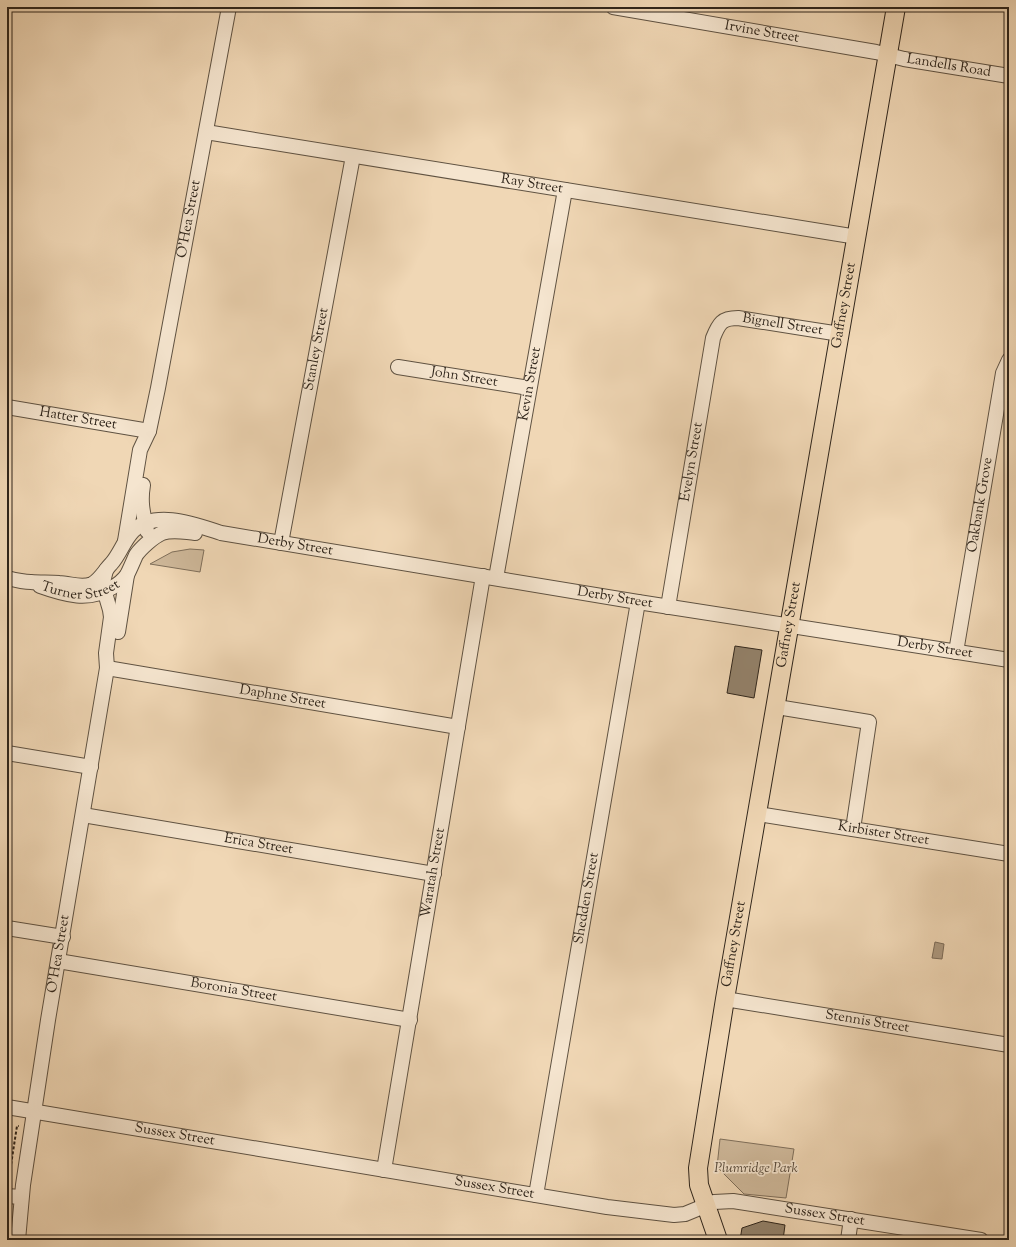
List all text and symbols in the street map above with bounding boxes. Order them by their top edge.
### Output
street label: Irvine Street [723,16,801,49]
street label: Landells Road [905,50,992,83]
street label: Ray Street [499,170,564,199]
street label: O'Hea Street [172,178,207,260]
street label: Gaffney Street [827,261,862,350]
street label: Stanley Street [300,306,335,393]
street label: Bignell Street [741,309,824,341]
street label: Kevin Street [514,345,547,423]
street label: John Street [428,362,499,393]
street label: Hatter Street [38,403,118,435]
street label: Evelyn Street [676,421,709,503]
street label: Oakbank Grove [963,456,999,554]
street label: Derby Street [256,529,335,561]
street label: Turner Street [38,575,124,606]
street label: Gaffney Street [772,580,807,669]
street label: Derby Street [576,582,654,614]
street label: Derby Street [896,633,974,664]
street label: Daphne Street [238,680,327,715]
street label: Kirbister Street [836,817,931,851]
street label: Waratah Street [416,826,451,920]
street label: Erica Street [223,829,295,860]
street label: Shedden Street [569,851,605,946]
street label: Gaffney Street [717,899,752,989]
street label: O'Hea Street [43,913,75,995]
street label: Boronia Street [189,973,278,1008]
street label: Stennis Street [824,1005,911,1039]
street label: Sussex Street [133,1118,216,1151]
park label: Plumridge Park [714,1159,798,1179]
street label: Sussex Street [453,1172,536,1205]
street label: Sussex Street [783,1199,866,1232]

